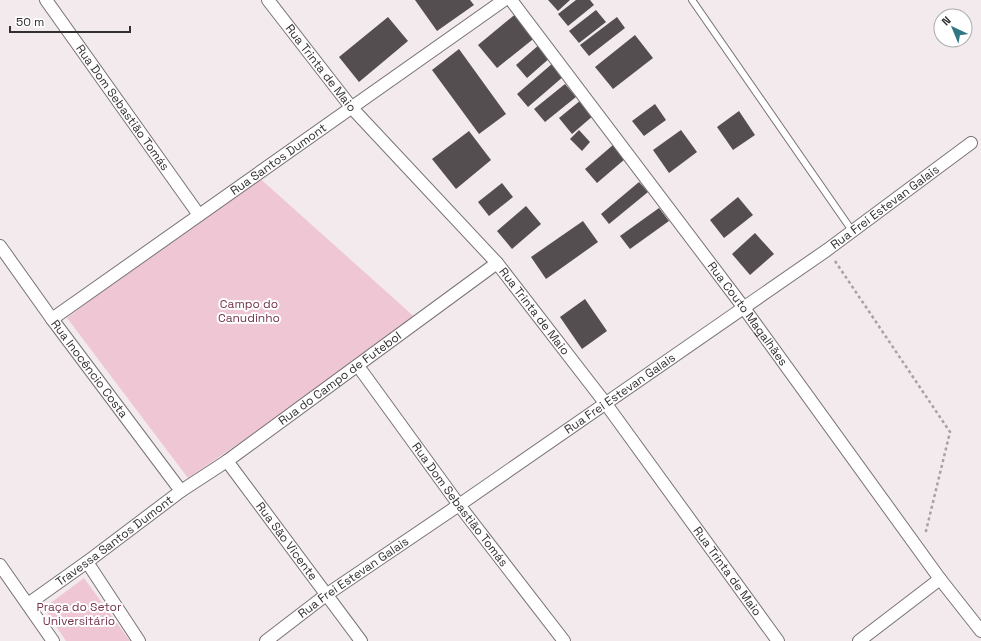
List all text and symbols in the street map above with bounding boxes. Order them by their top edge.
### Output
scale bar [10,8,130,34]
north arrow [933,8,973,48]
text: N [939,13,954,28]
text: 50 m [16,14,44,30]
street label: Rua Trinta de Maio [282,21,359,115]
street label: Rua Dom Sebastião Tomás [72,41,173,174]
street label: Rua Santos Dumont [227,120,330,199]
street label: Rua Frei Estevan Galais [827,161,942,253]
street label: Rua Couto Magalhães [704,259,791,369]
street label: Rua Trinta de Maio [495,264,573,358]
park label: Campo do Canudinho [218,296,280,326]
street label: Rua Inocêncio Costa [47,317,131,421]
street label: Rua do Campo de Futebol [275,328,404,429]
street label: Rua Frei Estevan Galais [561,349,679,438]
street label: Rua Dom Sebastião Tomás [408,439,512,570]
street label: Travessa Santos Dumont [53,492,176,590]
street label: Rua São Vicente [252,499,321,584]
street label: Rua Trinta de Maio [690,523,765,619]
street label: Rua Frei Estevan Galais [295,533,412,622]
park label: Praça do Setor Universitário [36,599,122,629]

